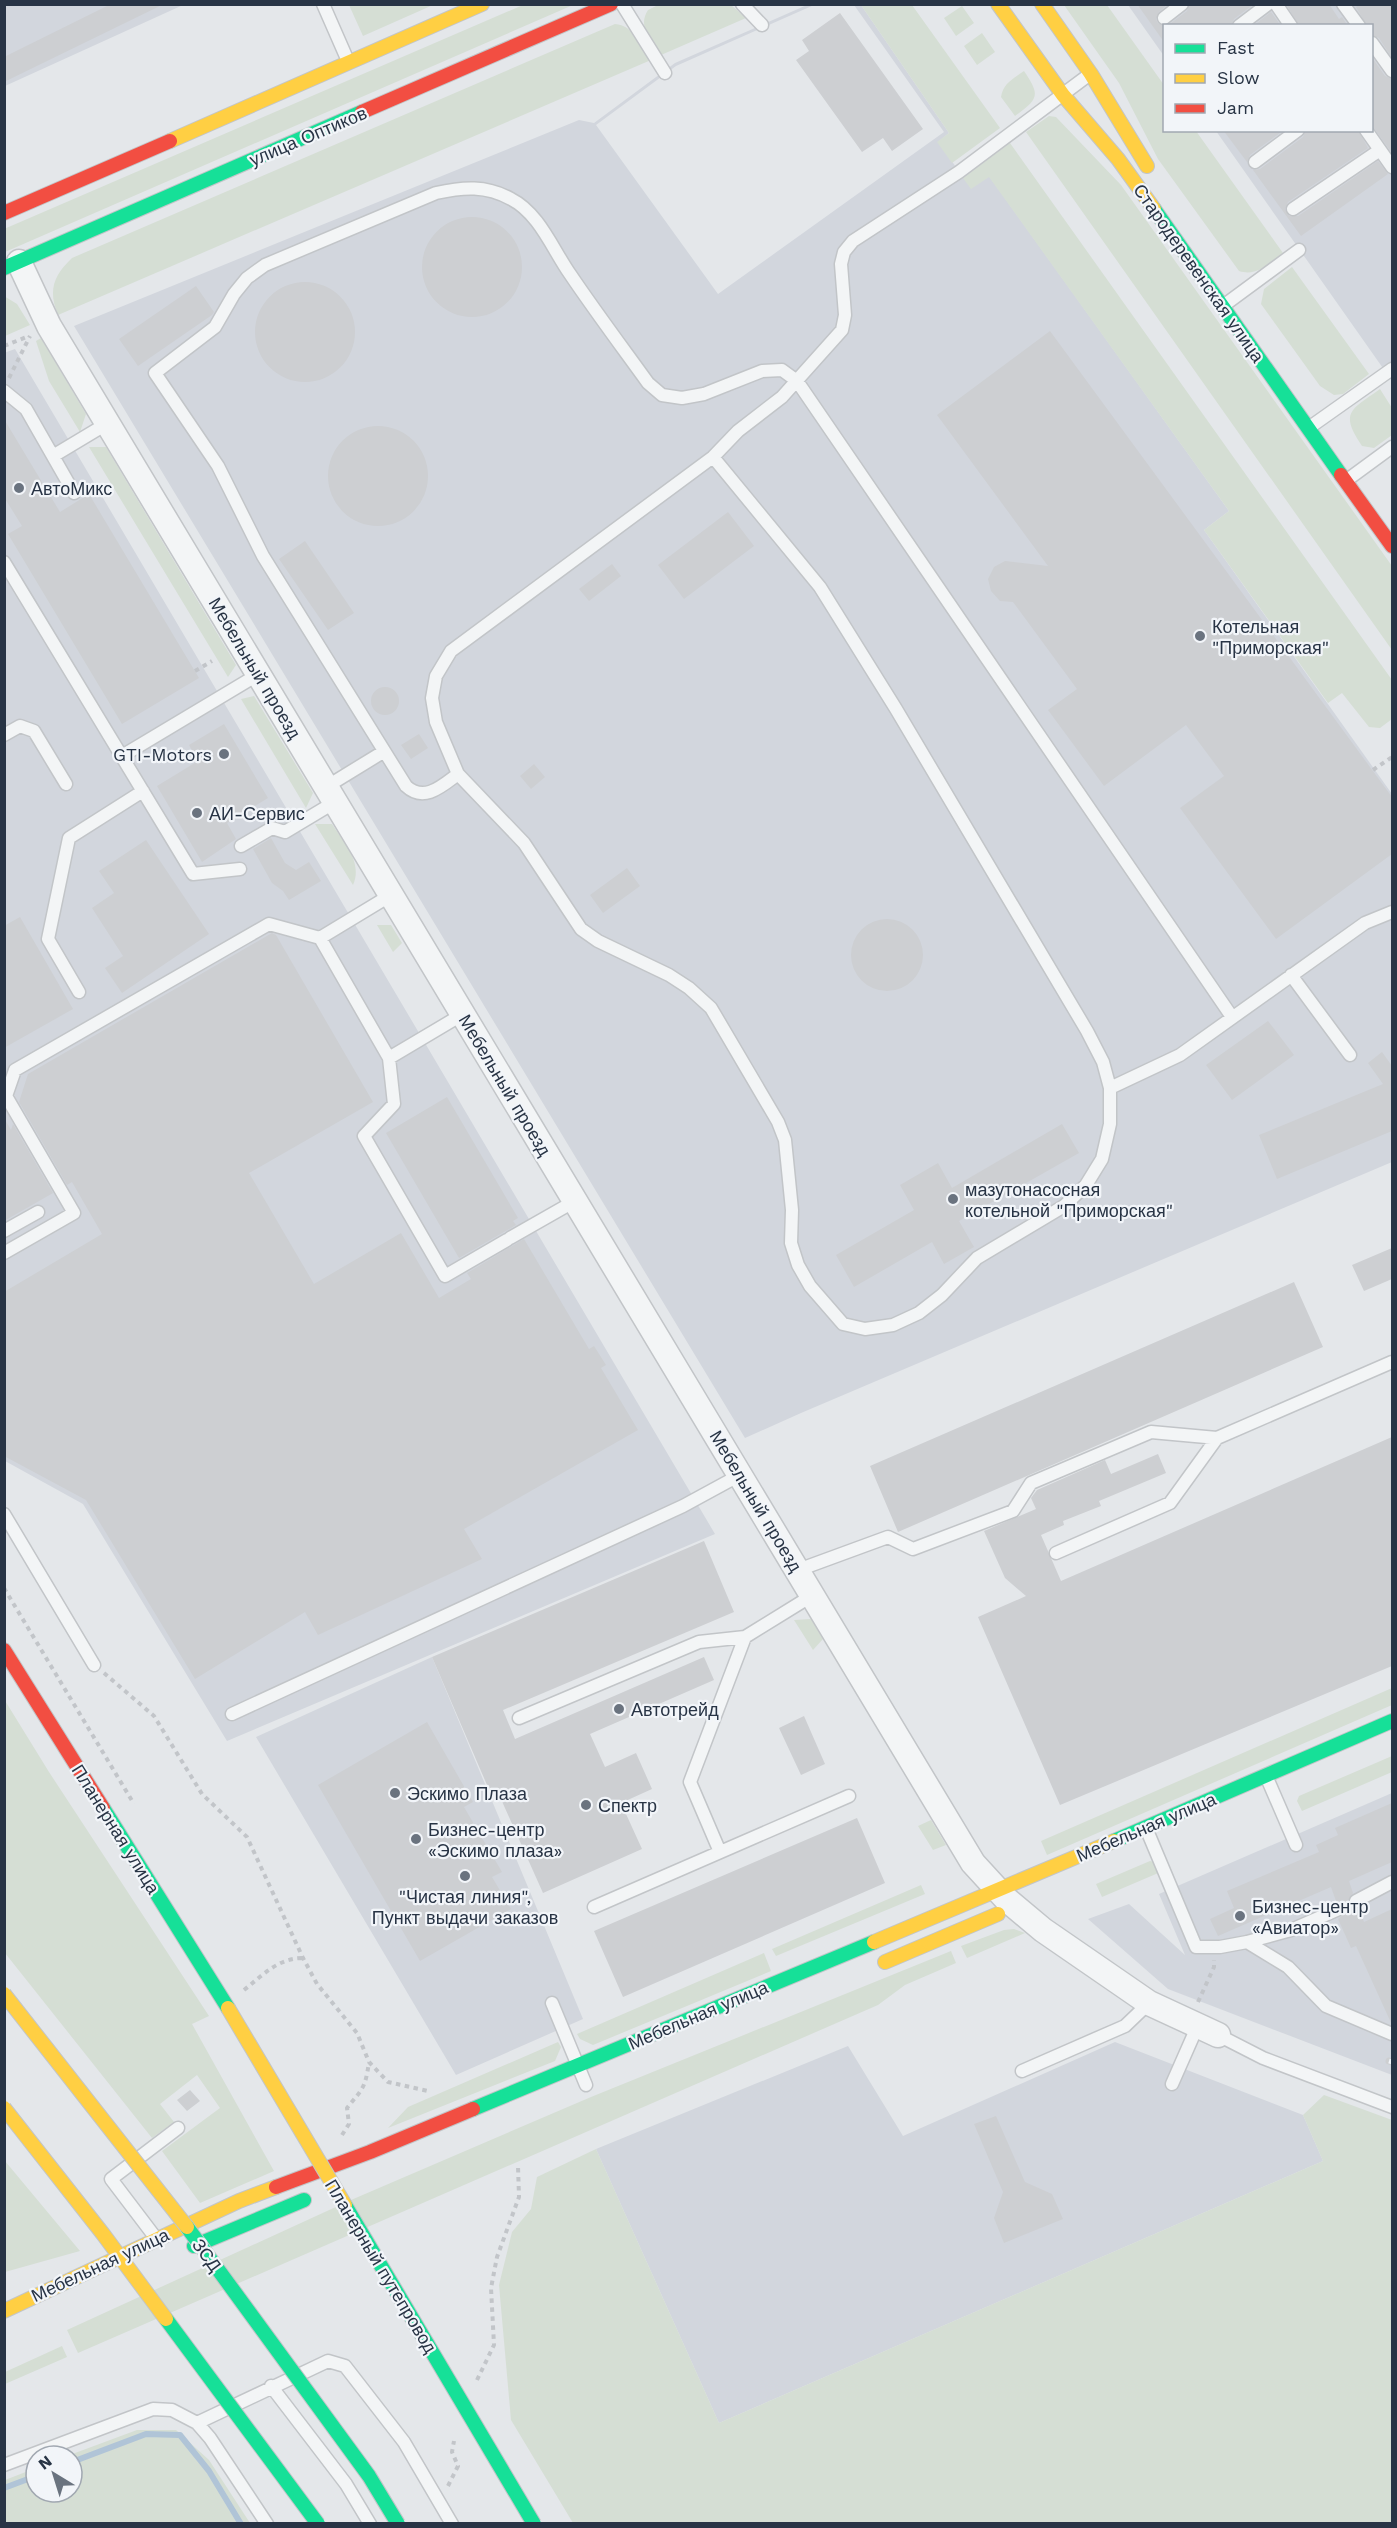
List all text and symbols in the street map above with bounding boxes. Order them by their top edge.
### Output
legend [1163,24,1373,132]
text: Fast [1217,37,1255,58]
text: Slow [1217,67,1260,88]
text: Jam [1217,97,1254,118]
street label: улица Оптиков [246,102,370,170]
street label: Стародеревенская улица [1129,180,1269,367]
place label: АвтоМикс [31,478,112,499]
marker: АвтоМикс [12,481,26,495]
street label: Мебельный проезд [204,593,306,743]
place label: Котельная "Приморская" [1212,616,1329,658]
marker: Котельная "Приморская" [1193,629,1207,643]
place label: GTI-Motors [113,744,212,765]
marker: GTI-Motors [217,747,231,761]
place label: АИ-Сервис [209,803,305,824]
marker: АИ-Сервис [190,806,204,820]
street label: Мебельный проезд [454,1010,556,1160]
place label: мазутонасосная котельной "Приморская" [965,1179,1173,1221]
marker: мазутонасосная котельной "Приморская" [946,1192,960,1206]
street label: Мебельный проезд [705,1426,807,1576]
place label: Автотрейд [631,1699,719,1720]
marker: Автотрейд [612,1702,626,1716]
street label: Планерная улица [68,1760,165,1898]
place label: Эскимо Плаза [407,1783,528,1804]
marker: Эскимо Плаза [388,1786,402,1800]
street label: Мебельная улица [1073,1788,1220,1866]
place label: Спектр [598,1795,657,1816]
marker: Спектр [579,1798,593,1812]
place label: Бизнес-центр «Эскимо плаза» [428,1819,562,1861]
marker: Бизнес-центр «Эскимо плаза» [409,1832,423,1846]
marker: "Чистая линия", Пункт выдачи заказов [458,1869,472,1883]
place label: "Чистая линия", Пункт выдачи заказов [372,1886,558,1928]
place label: Бизнес-центр «Авиатор» [1252,1896,1369,1938]
marker: Бизнес-центр «Авиатор» [1233,1909,1247,1923]
street label: Мебельная улица [625,1976,772,2054]
street label: Планерный путепровод [321,2176,441,2357]
street label: Мебельная улица [28,2223,173,2306]
street label: ЗСД [188,2234,226,2276]
north arrow [24,2444,84,2504]
text: N [35,2451,56,2474]

